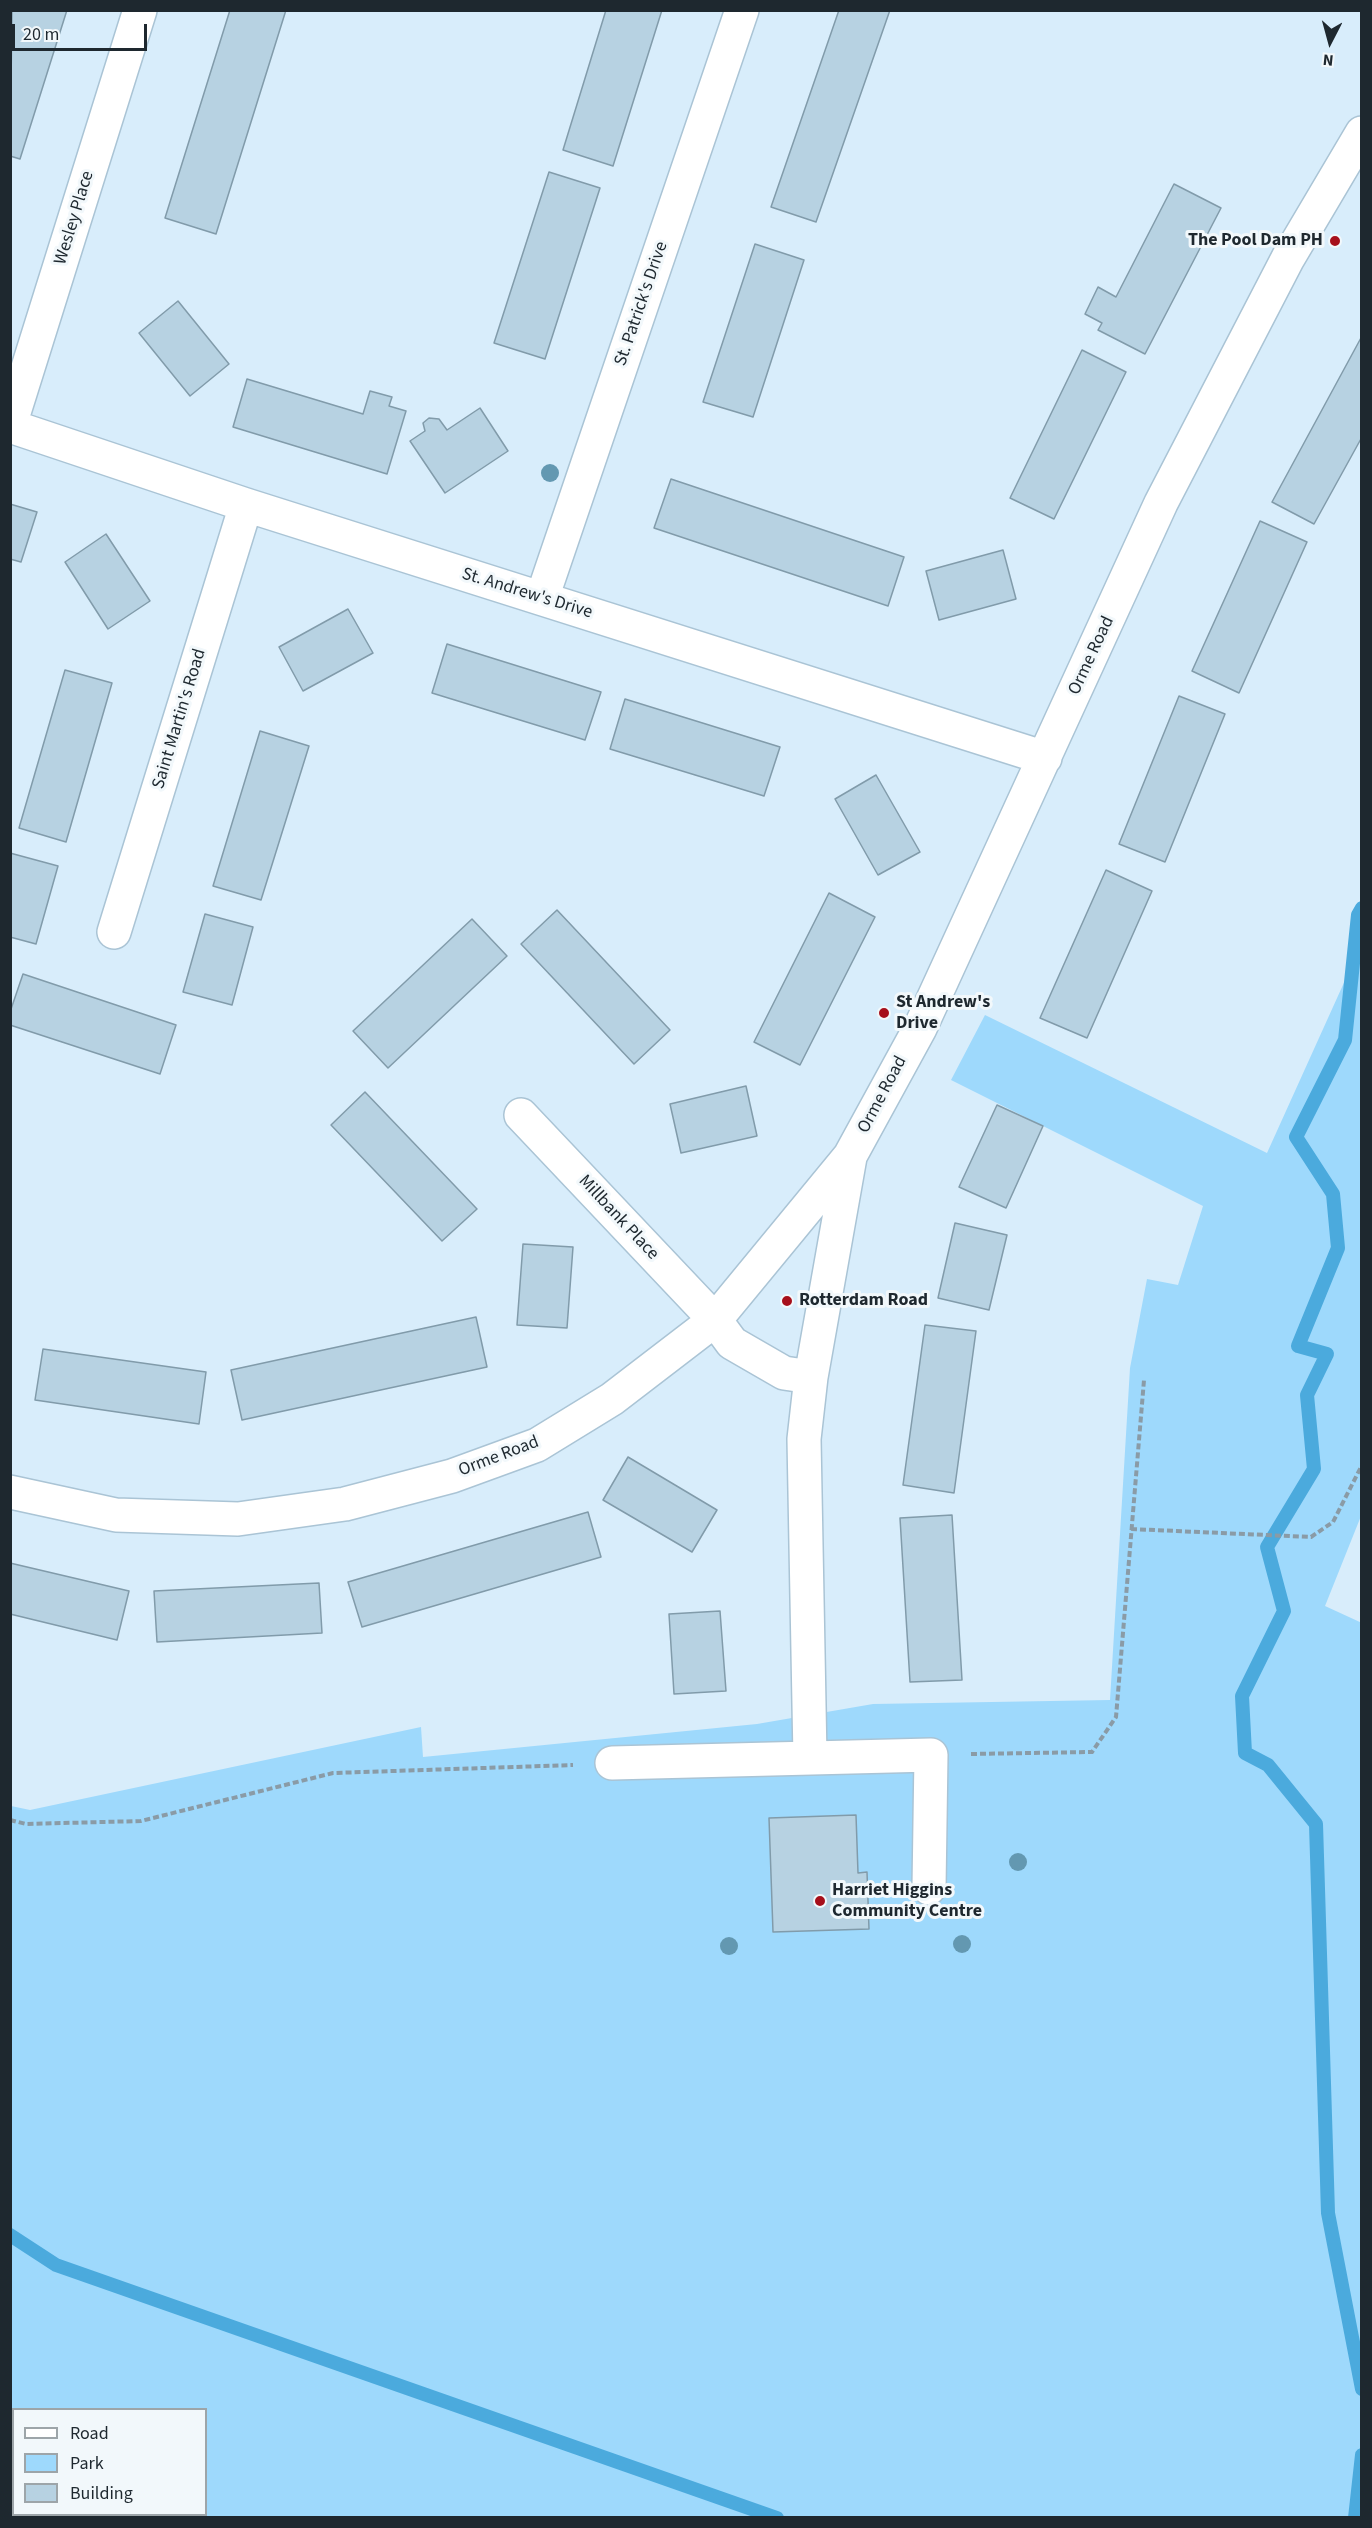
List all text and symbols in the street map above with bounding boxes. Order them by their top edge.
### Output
scale bar [15,12,150,50]
north arrow [1300,12,1360,72]
text: 20 m [23,22,59,47]
text: N [1322,48,1335,71]
street label: Wesley Place [51,169,99,267]
place label: The Pool Dam PH [1188,230,1323,252]
marker: The Pool Dam PH [1328,234,1342,248]
street label: St. Patrick's Drive [611,239,673,369]
street label: St. Andrew's Drive [459,564,595,624]
street label: Orme Road [1064,613,1120,699]
street label: Saint Martin's Road [148,646,212,792]
place label: St Andrew's Drive [896,992,990,1034]
marker: St Andrew's Drive [877,1006,891,1020]
street label: Orme Road [854,1053,912,1137]
street label: Millbank Place [573,1171,663,1265]
place label: Rotterdam Road [799,1290,928,1312]
marker: Rotterdam Road [780,1294,794,1308]
street label: Orme Road [456,1432,542,1482]
place label: Harriet Higgins Community Centre [832,1880,982,1922]
marker: Harriet Higgins Community Centre [813,1894,827,1908]
legend [12,2408,207,2516]
text: Road [70,2421,109,2446]
text: Park [70,2451,104,2476]
text: Building [70,2481,133,2506]

